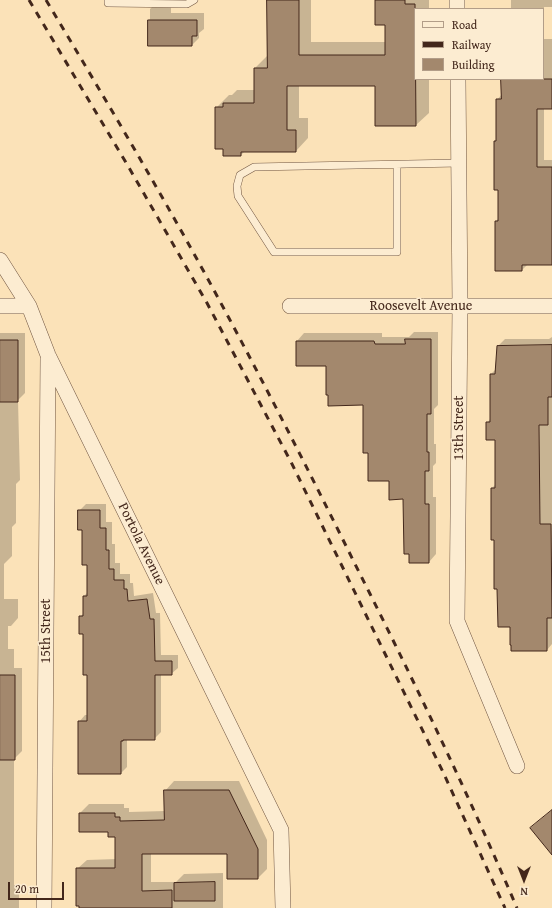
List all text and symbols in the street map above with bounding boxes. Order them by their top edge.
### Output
legend [414,8,544,80]
text: Road [452,16,477,33]
text: Railway [452,36,491,53]
text: Building [452,56,495,73]
street label: Roosevelt Avenue [370,298,472,314]
street label: 13th Street [451,396,467,460]
street label: Portola Avenue [114,500,168,588]
street label: 15th Street [38,599,54,663]
north arrow [504,860,544,900]
scale bar [10,874,66,900]
text: 20 m [15,880,39,897]
text: N [520,884,528,900]

